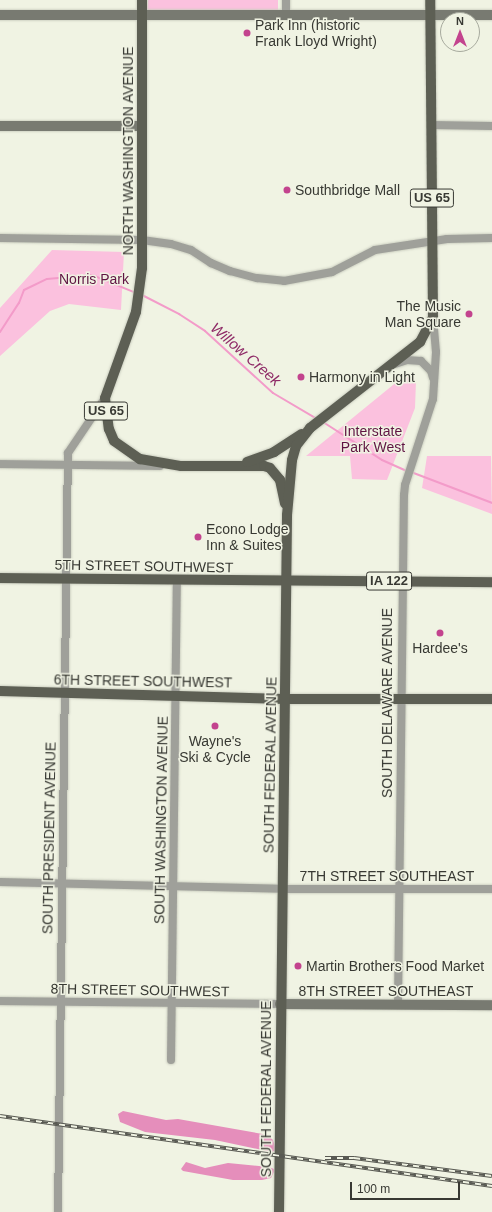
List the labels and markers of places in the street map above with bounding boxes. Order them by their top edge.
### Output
place label: Park Inn (historic Frank Lloyd Wright) [255,17,377,50]
marker: Park Inn (historic Frank Lloyd Wright) [242,28,252,38]
place label: Southbridge Mall [295,182,400,198]
marker: Southbridge Mall [282,185,292,195]
place label: The Music Man Square [385,298,461,330]
marker: The Music Man Square [464,309,474,319]
place label: Harmony in Light [309,369,415,385]
marker: Harmony in Light [296,372,306,382]
place label: Econo Lodge Inn & Suites [206,521,289,554]
marker: Econo Lodge Inn & Suites [193,532,203,542]
marker: Hardee's [435,628,445,638]
place label: Hardee's [412,640,468,656]
marker: Wayne's Ski & Cycle [210,721,220,731]
place label: Wayne's Ski & Cycle [179,733,251,766]
place label: Martin Brothers Food Market [306,958,484,974]
marker: Martin Brothers Food Market [293,961,303,971]

